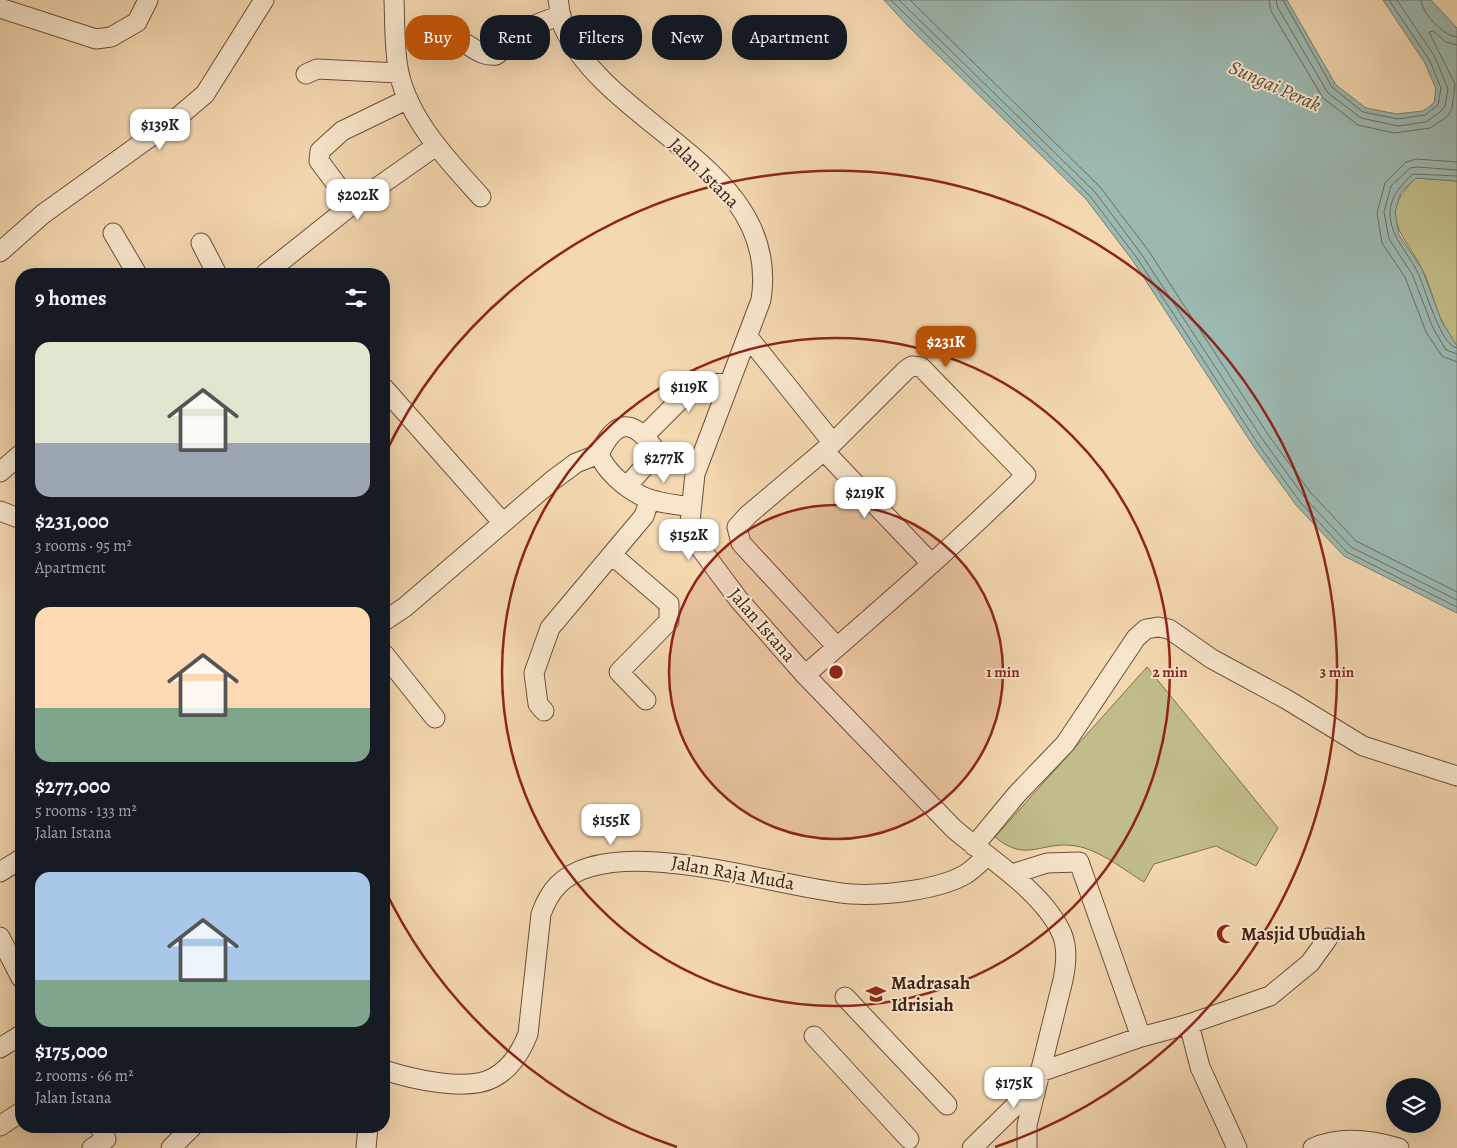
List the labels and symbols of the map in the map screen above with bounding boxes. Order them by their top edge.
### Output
water label: Sungai Perak [1225,54,1325,118]
pin: $139K [125,108,195,151]
street label: Jalan Istana [663,132,745,214]
pin: $202K [323,178,393,221]
pin: $231K [911,326,981,368]
pin: $119K [654,370,724,413]
pin: $277K [629,442,699,484]
pin: $219K [830,476,900,519]
pin: $152K [654,518,724,561]
street label: Jalan Istana [722,582,802,668]
text: 1 min [986,662,1020,682]
text: 2 min [1152,662,1188,682]
text: 3 min [1320,662,1355,682]
centre of rings [827,663,845,681]
pin: $155K [576,804,646,846]
street label: Jalan Raja Muda [669,849,797,897]
place label: Masjid Ubudiah [1241,921,1366,947]
mosque icon: Masjid Ubudiah [1215,923,1237,945]
place label: Madrasah Idrisiah [891,970,970,1018]
school or university icon: Madrasah Idrisiah [865,983,887,1005]
pin: $175K [979,1066,1049,1109]

